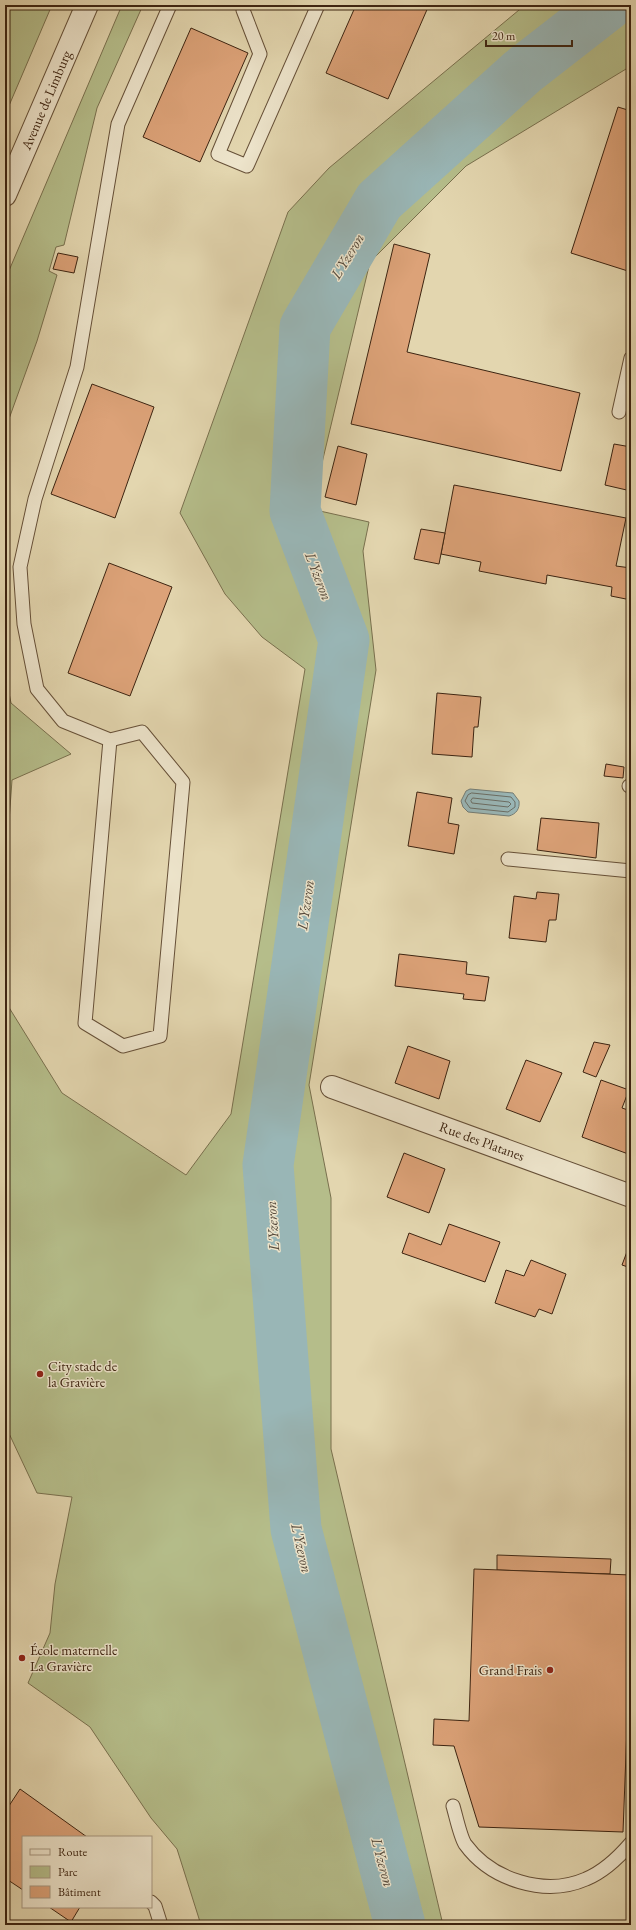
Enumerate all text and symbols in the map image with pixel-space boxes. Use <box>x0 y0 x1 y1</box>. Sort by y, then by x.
scale bar <box>486 22 572 48</box>
text: 20 m <box>492 28 516 44</box>
street label: Avenue de Limburg <box>17 47 75 153</box>
water label: L'Yzeron <box>325 230 368 283</box>
water label: L'Yzeron <box>301 548 337 603</box>
water label: L'Yzeron <box>292 879 318 932</box>
street label: Rue des Platanes <box>437 1117 528 1165</box>
water label: L'Yzeron <box>261 1200 283 1253</box>
place label: City stade de la Gravière <box>48 1357 118 1391</box>
marker: City stade de la Gravière <box>35 1369 45 1379</box>
water label: L'Yzeron <box>287 1520 317 1575</box>
place label: École maternelle La Gravière <box>30 1641 118 1675</box>
marker: École maternelle La Gravière <box>17 1653 27 1663</box>
place label: Grand Frais <box>479 1661 542 1679</box>
marker: Grand Frais <box>545 1665 555 1675</box>
water label: L'Yzeron <box>367 1834 399 1889</box>
legend <box>22 1836 152 1908</box>
text: Route <box>58 1844 88 1860</box>
text: Parc <box>58 1864 78 1880</box>
text: Bâtiment <box>58 1884 101 1900</box>

